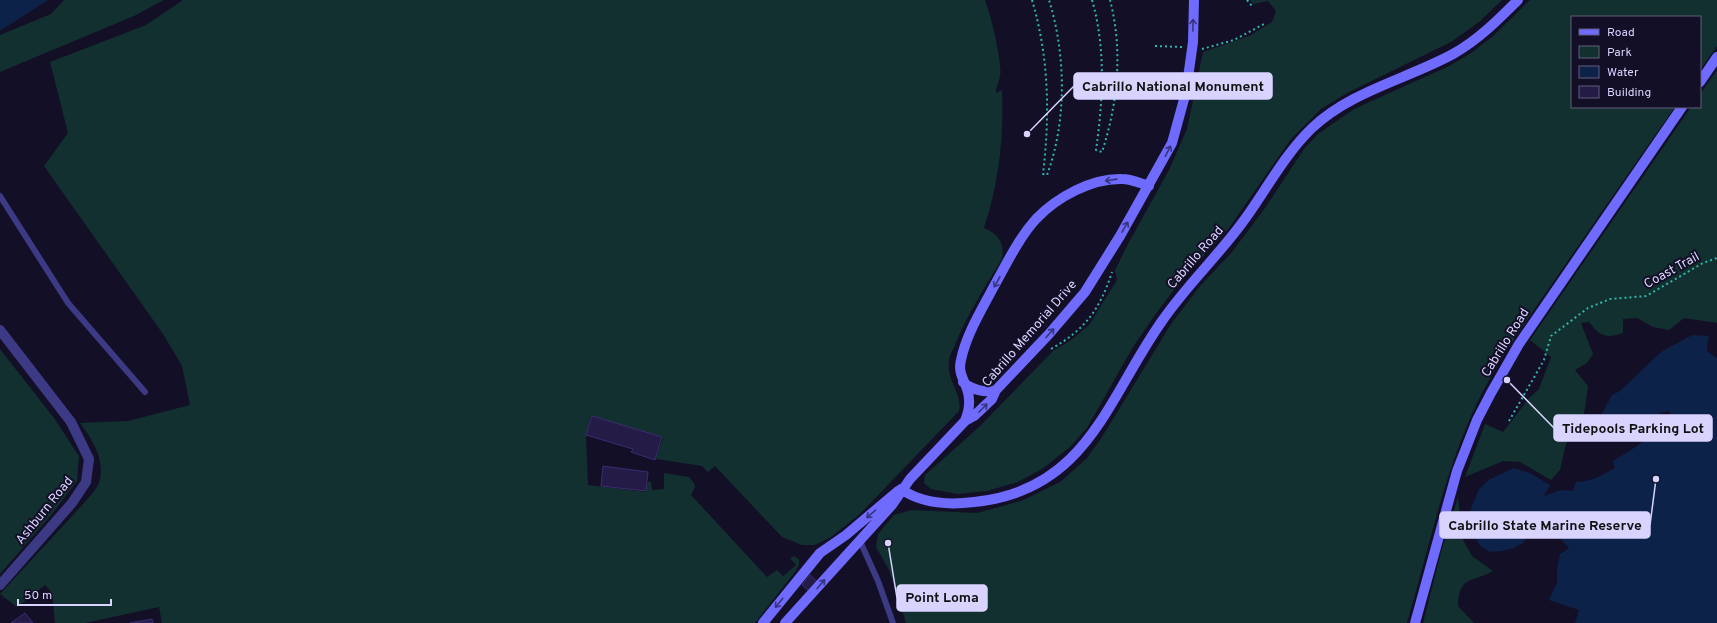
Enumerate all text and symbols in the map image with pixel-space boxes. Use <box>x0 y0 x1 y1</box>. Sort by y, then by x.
legend <box>1571 16 1701 108</box>
one-way arrow <box>1189 19 1197 32</box>
text: Road <box>1607 25 1635 41</box>
text: Park <box>1607 45 1632 61</box>
text: Water <box>1607 65 1639 81</box>
callout: Cabrillo National Monument <box>1074 73 1272 99</box>
text: Cabrillo National Monument <box>1082 79 1264 96</box>
text: Building <box>1607 85 1651 101</box>
one-way arrow <box>1164 146 1172 158</box>
one-way arrow <box>1105 176 1118 184</box>
one-way arrow <box>1122 221 1130 233</box>
street label: Cabrillo Road <box>1164 223 1228 293</box>
street label: Coast Trail <box>1641 249 1703 293</box>
one-way arrow <box>992 276 1000 288</box>
street label: Cabrillo Memorial Drive <box>979 277 1081 391</box>
street label: Cabrillo Road <box>1479 306 1533 380</box>
one-way arrow <box>1045 328 1055 338</box>
one-way arrow <box>978 403 988 413</box>
callout: Tidepools Parking Lot <box>1554 415 1712 441</box>
text: Tidepools Parking Lot <box>1562 421 1704 438</box>
street label: Ashburn Road <box>13 474 77 548</box>
one-way arrow <box>866 509 877 518</box>
callout: Cabrillo State Marine Reserve <box>1440 512 1650 538</box>
text: Cabrillo State Marine Reserve <box>1448 518 1642 535</box>
one-way arrow <box>817 579 826 590</box>
scale bar <box>18 581 111 607</box>
callout: Point Loma <box>897 585 987 611</box>
text: 50 m <box>24 588 52 604</box>
text: Point Loma <box>905 590 979 607</box>
one-way arrow <box>774 598 783 609</box>

